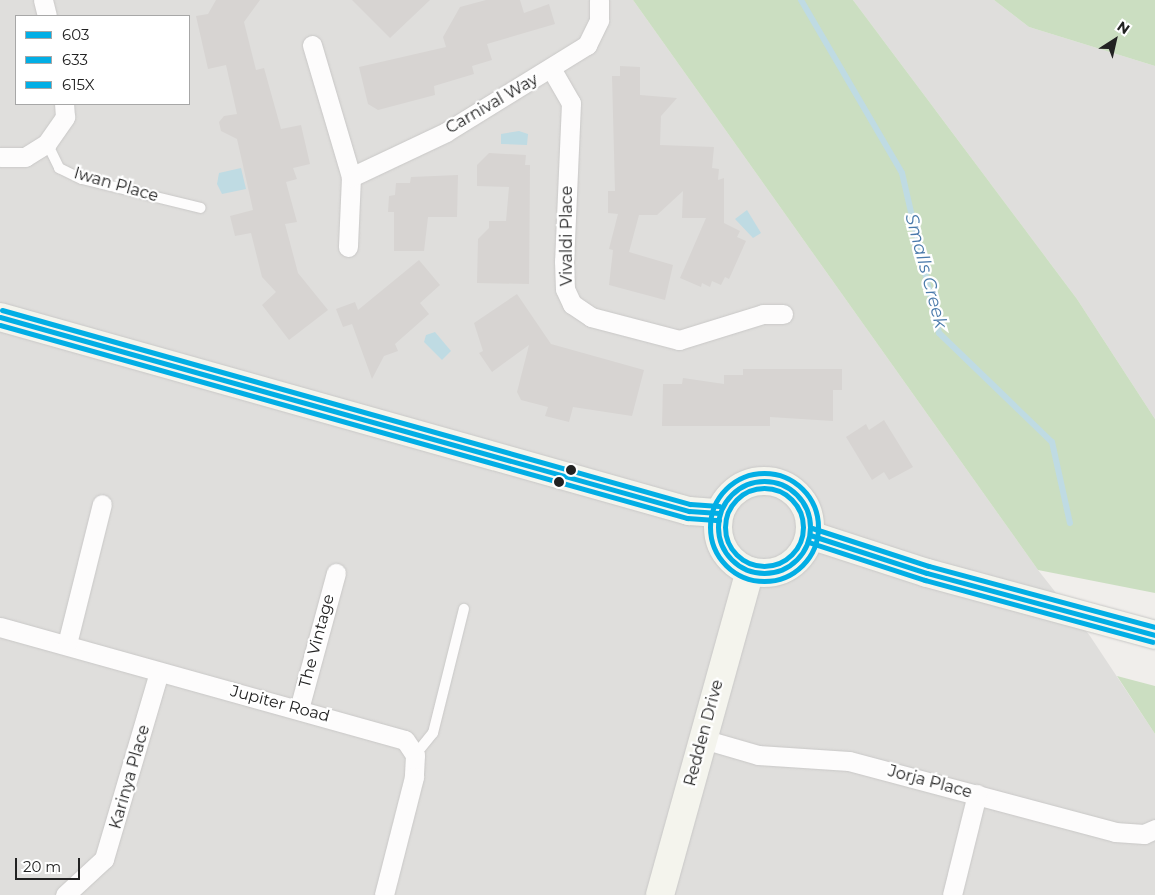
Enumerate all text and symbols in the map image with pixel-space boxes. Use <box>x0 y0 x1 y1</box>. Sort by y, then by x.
legend <box>15 15 190 105</box>
north arrow <box>1090 15 1140 65</box>
text: N <box>1114 17 1133 38</box>
text: 603 <box>62 25 89 44</box>
text: 633 <box>62 50 88 69</box>
street label: Carnival Way <box>443 70 541 138</box>
text: 615X <box>62 75 95 94</box>
street label: Iwan Place <box>72 164 160 206</box>
street label: Vivaldi Place <box>557 186 577 286</box>
water label: Smalls Creek <box>900 211 952 331</box>
unlabelled marker <box>566 465 576 475</box>
unlabelled marker <box>554 477 564 487</box>
street label: The Vintage <box>295 592 339 690</box>
street label: Redden Drive <box>681 678 727 788</box>
street label: Jupiter Road <box>228 682 332 726</box>
street label: Karinya Place <box>106 723 154 831</box>
street label: Jorja Place <box>886 762 974 802</box>
scale bar <box>18 848 82 880</box>
text: 20 m <box>23 857 61 876</box>

